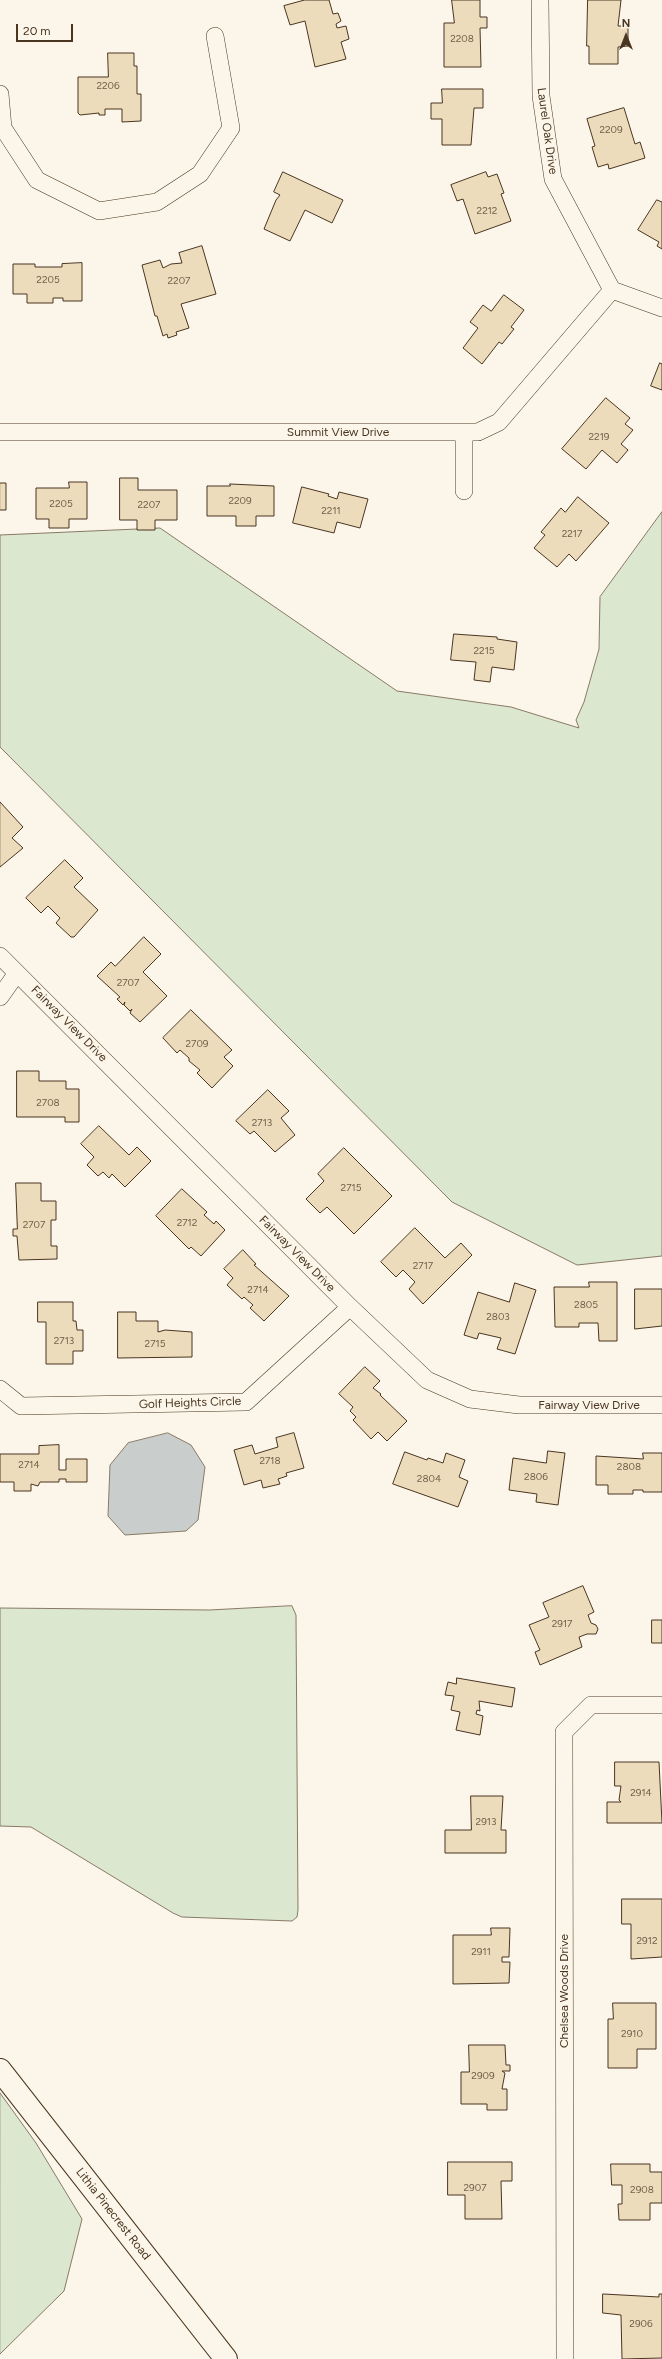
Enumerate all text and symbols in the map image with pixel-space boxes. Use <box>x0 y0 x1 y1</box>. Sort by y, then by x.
scale bar <box>18 16 75 42</box>
north arrow <box>606 16 646 56</box>
text: N <box>622 17 630 30</box>
text: 20 m <box>23 24 51 38</box>
house number: 2208 <box>450 33 474 45</box>
house number: 2206 <box>96 80 120 92</box>
street label: Laurel Oak Drive <box>534 87 560 175</box>
house number: 2209 <box>599 124 623 136</box>
house number: 2212 <box>477 205 497 217</box>
house number: 2205 <box>36 274 60 286</box>
house number: 2207 <box>168 275 190 287</box>
street label: Summit View Drive <box>287 425 389 439</box>
house number: 2219 <box>589 431 609 443</box>
house number: 2209 <box>228 495 252 507</box>
house number: 2205 <box>49 498 73 510</box>
house number: 2207 <box>138 499 160 511</box>
house number: 2211 <box>321 505 341 517</box>
house number: 2217 <box>562 528 582 540</box>
house number: 2215 <box>473 645 495 657</box>
house number: 2707 <box>117 977 139 989</box>
street label: Fairway View Drive <box>28 983 110 1065</box>
house number: 2709 <box>185 1038 209 1050</box>
house number: 2708 <box>36 1097 60 1109</box>
house number: 2713 <box>252 1117 272 1129</box>
house number: 2715 <box>341 1182 361 1194</box>
street label: Fairway View Drive <box>256 1213 338 1295</box>
house number: 2712 <box>177 1217 197 1229</box>
house number: 2707 <box>23 1219 45 1231</box>
house number: 2717 <box>413 1260 433 1272</box>
house number: 2714 <box>247 1284 269 1296</box>
house number: 2805 <box>574 1299 598 1311</box>
house number: 2803 <box>486 1311 510 1323</box>
house number: 2713 <box>54 1335 74 1347</box>
house number: 2715 <box>145 1338 165 1350</box>
street label: Golf Heights Circle <box>139 1394 241 1412</box>
street label: Fairway View Drive <box>538 1398 640 1412</box>
house number: 2718 <box>259 1455 281 1467</box>
house number: 2714 <box>18 1459 40 1471</box>
house number: 2808 <box>617 1461 641 1473</box>
house number: 2806 <box>524 1471 548 1483</box>
house number: 2804 <box>417 1473 441 1485</box>
house number: 2917 <box>552 1618 572 1630</box>
house number: 2914 <box>630 1787 652 1799</box>
house number: 2913 <box>476 1816 496 1828</box>
street label: Chelsea Woods Drive <box>557 1934 571 2048</box>
house number: 2912 <box>637 1935 657 1947</box>
house number: 2911 <box>471 1946 491 1958</box>
house number: 2910 <box>621 2028 643 2040</box>
house number: 2909 <box>471 2070 495 2082</box>
street label: Lithia Pinecrest Road <box>73 2165 153 2263</box>
house number: 2907 <box>463 2182 487 2194</box>
house number: 2908 <box>630 2184 654 2196</box>
house number: 2906 <box>629 2318 653 2330</box>

